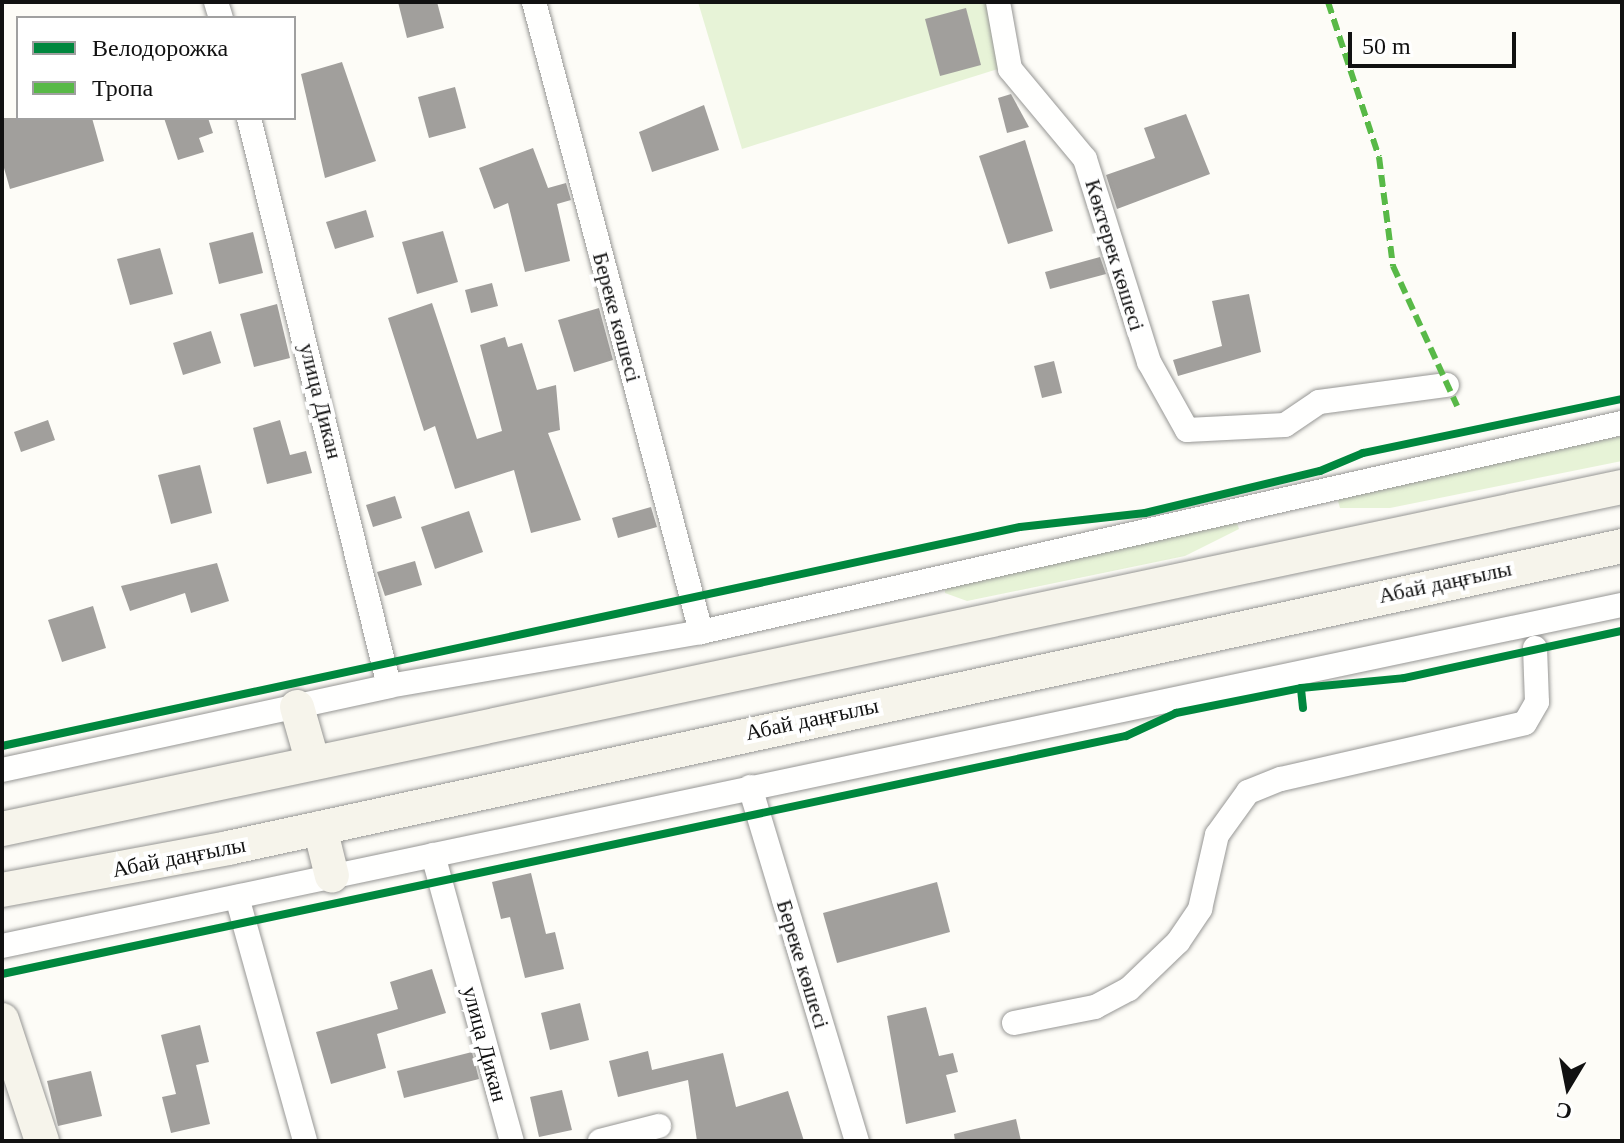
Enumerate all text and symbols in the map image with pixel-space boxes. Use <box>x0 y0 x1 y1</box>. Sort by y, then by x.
legend <box>16 16 296 120</box>
scale bar <box>1352 16 1520 66</box>
text: 50 m <box>1362 33 1411 59</box>
text: Велодорожка <box>92 35 228 61</box>
text: Тропа <box>92 75 153 101</box>
street label: Көктерек көшесі <box>1079 176 1151 334</box>
street label: Береке көшесі <box>587 249 647 385</box>
street label: улица Дикан <box>294 340 348 462</box>
street label: Абай даңғылы <box>1376 555 1514 609</box>
street label: Абай даңғылы <box>743 692 881 746</box>
street label: Абай даңғылы <box>110 831 248 883</box>
street label: Береке көшесі <box>771 896 835 1032</box>
street label: улица Дикан <box>457 983 513 1105</box>
north arrow <box>1528 1047 1608 1127</box>
text: С <box>1554 1097 1574 1125</box>

